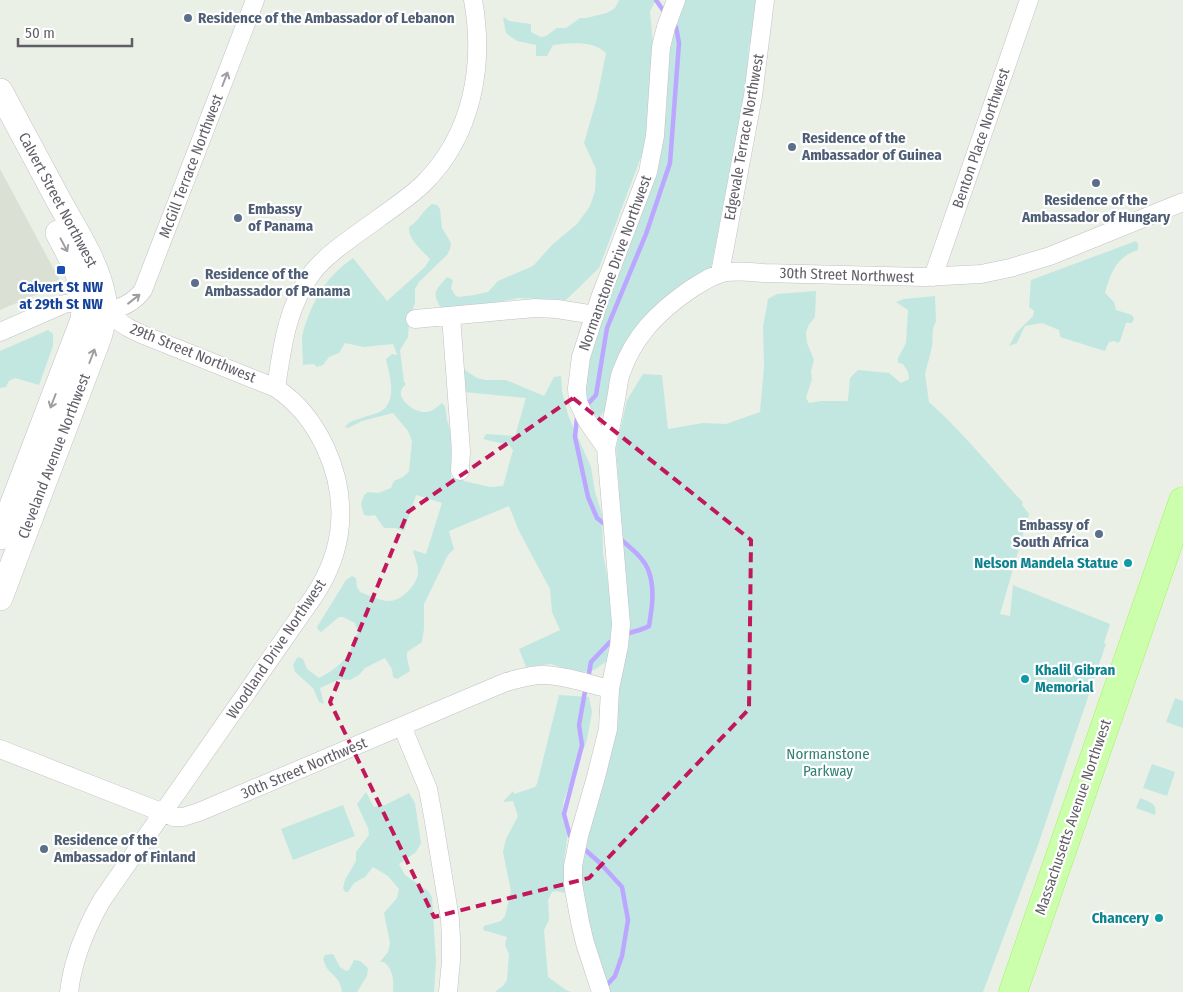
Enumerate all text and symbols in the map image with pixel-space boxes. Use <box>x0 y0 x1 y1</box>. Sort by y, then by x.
place label: Residence of the Ambassador of Lebanon <box>198 9 455 27</box>
marker: Residence of the Ambassador of Lebanon <box>182 12 194 24</box>
scale bar <box>18 15 131 47</box>
text: 50 m <box>25 24 55 42</box>
street label: Edgevale Terrace Northwest <box>720 52 768 222</box>
street label: Benton Place Northwest <box>949 65 1013 210</box>
one-way arrow <box>221 72 230 88</box>
street label: McGill Terrace Northwest <box>155 92 227 240</box>
street label: Calvert Street Northwest <box>15 129 101 271</box>
place label: Residence of the Ambassador of Guinea <box>801 129 942 164</box>
marker: Residence of the Ambassador of Guinea <box>786 141 798 153</box>
street label: Normanstone Drive Northwest <box>575 173 655 353</box>
marker: Residence of the Ambassador of Hungary <box>1090 177 1102 189</box>
place label: Residence of the Ambassador of Hungary <box>1021 191 1171 226</box>
place label: Embassy of Panama <box>248 200 314 235</box>
marker: Embassy of Panama <box>232 212 244 224</box>
one-way arrow <box>59 237 69 252</box>
marker: Calvert St NW at 29th St NW <box>55 264 67 276</box>
street label: 30th Street Northwest <box>779 264 915 286</box>
place label: Residence of the Ambassador of Panama <box>204 265 351 300</box>
marker: Residence of the Ambassador of Panama <box>189 277 201 289</box>
place label: Calvert St NW at 29th St NW <box>19 278 103 313</box>
one-way arrow <box>127 294 141 304</box>
street label: 29th Street Northwest <box>127 320 259 387</box>
one-way arrow <box>88 349 97 365</box>
street label: Cleveland Avenue Northwest <box>14 371 94 541</box>
one-way arrow <box>47 393 56 408</box>
place label: Embassy of South Africa <box>1013 516 1090 551</box>
marker: Embassy of South Africa <box>1093 528 1105 540</box>
place label: Nelson Mandela Statue <box>974 554 1118 572</box>
marker: Nelson Mandela Statue <box>1122 557 1134 569</box>
street label: Woodland Drive Northwest <box>223 576 329 722</box>
place label: Khalil Gibran Memorial <box>1035 661 1115 696</box>
marker: Khalil Gibran Memorial <box>1019 673 1031 685</box>
street label: Massachusetts Avenue Northwest <box>1031 717 1115 917</box>
street label: 30th Street Northwest <box>238 733 370 803</box>
park label: Normanstone Parkway <box>786 745 870 780</box>
place label: Residence of the Ambassador of Finland <box>53 831 196 866</box>
marker: Residence of the Ambassador of Finland <box>38 843 50 855</box>
place label: Chancery <box>1092 909 1150 927</box>
marker: Chancery <box>1153 912 1165 924</box>

